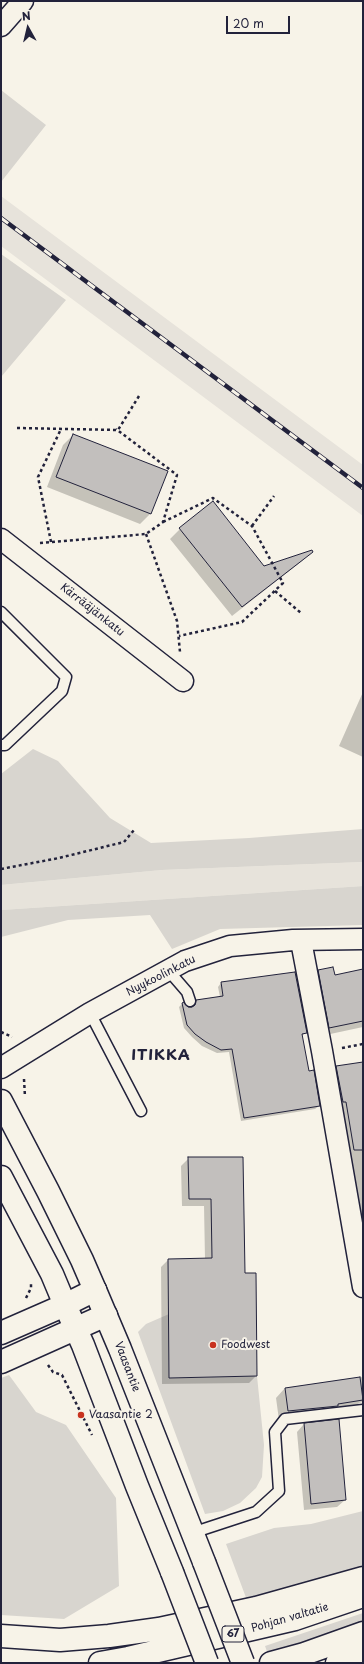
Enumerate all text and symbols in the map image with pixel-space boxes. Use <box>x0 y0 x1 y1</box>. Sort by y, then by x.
text: N <box>21 7 32 25</box>
north arrow <box>8 8 48 48</box>
scale bar <box>228 8 292 34</box>
text: 20 m <box>233 14 264 32</box>
street label: Kärrääjänkatu <box>57 581 127 639</box>
street label: Nyykoolinkatu <box>124 953 198 999</box>
district label: ITIKKA <box>131 1047 191 1065</box>
place label: Foodwest <box>221 1338 270 1352</box>
street label: Vaasantie <box>111 1340 143 1394</box>
marker: Foodwest <box>208 1340 218 1350</box>
place label: Vaasantie 2 <box>89 1408 153 1422</box>
marker: Vaasantie 2 <box>76 1410 86 1420</box>
street label: Pohjan valtatie <box>250 1601 330 1635</box>
road number: 67 <box>222 1626 244 1642</box>

